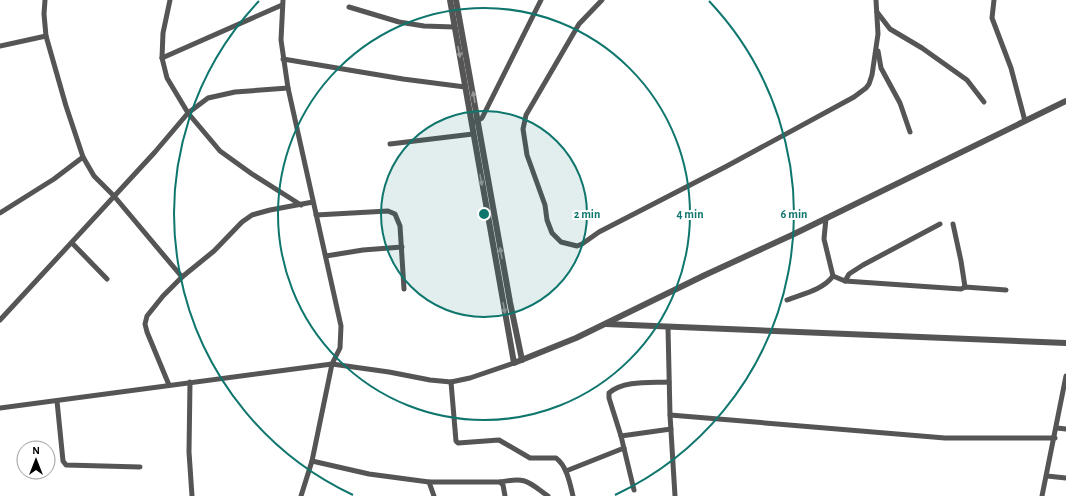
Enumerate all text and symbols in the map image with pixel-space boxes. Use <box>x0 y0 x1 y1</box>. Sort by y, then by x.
one-way arrow <box>456 46 462 58</box>
one-way arrow <box>471 91 477 103</box>
one-way arrow <box>479 174 485 186</box>
centre of rings <box>477 207 491 221</box>
text: 2 min <box>574 208 600 220</box>
text: 4 min <box>676 208 704 220</box>
text: 6 min <box>781 208 807 220</box>
one-way arrow <box>498 247 504 259</box>
one-way arrow <box>501 302 507 314</box>
north arrow <box>16 440 56 480</box>
text: N <box>32 445 40 456</box>

